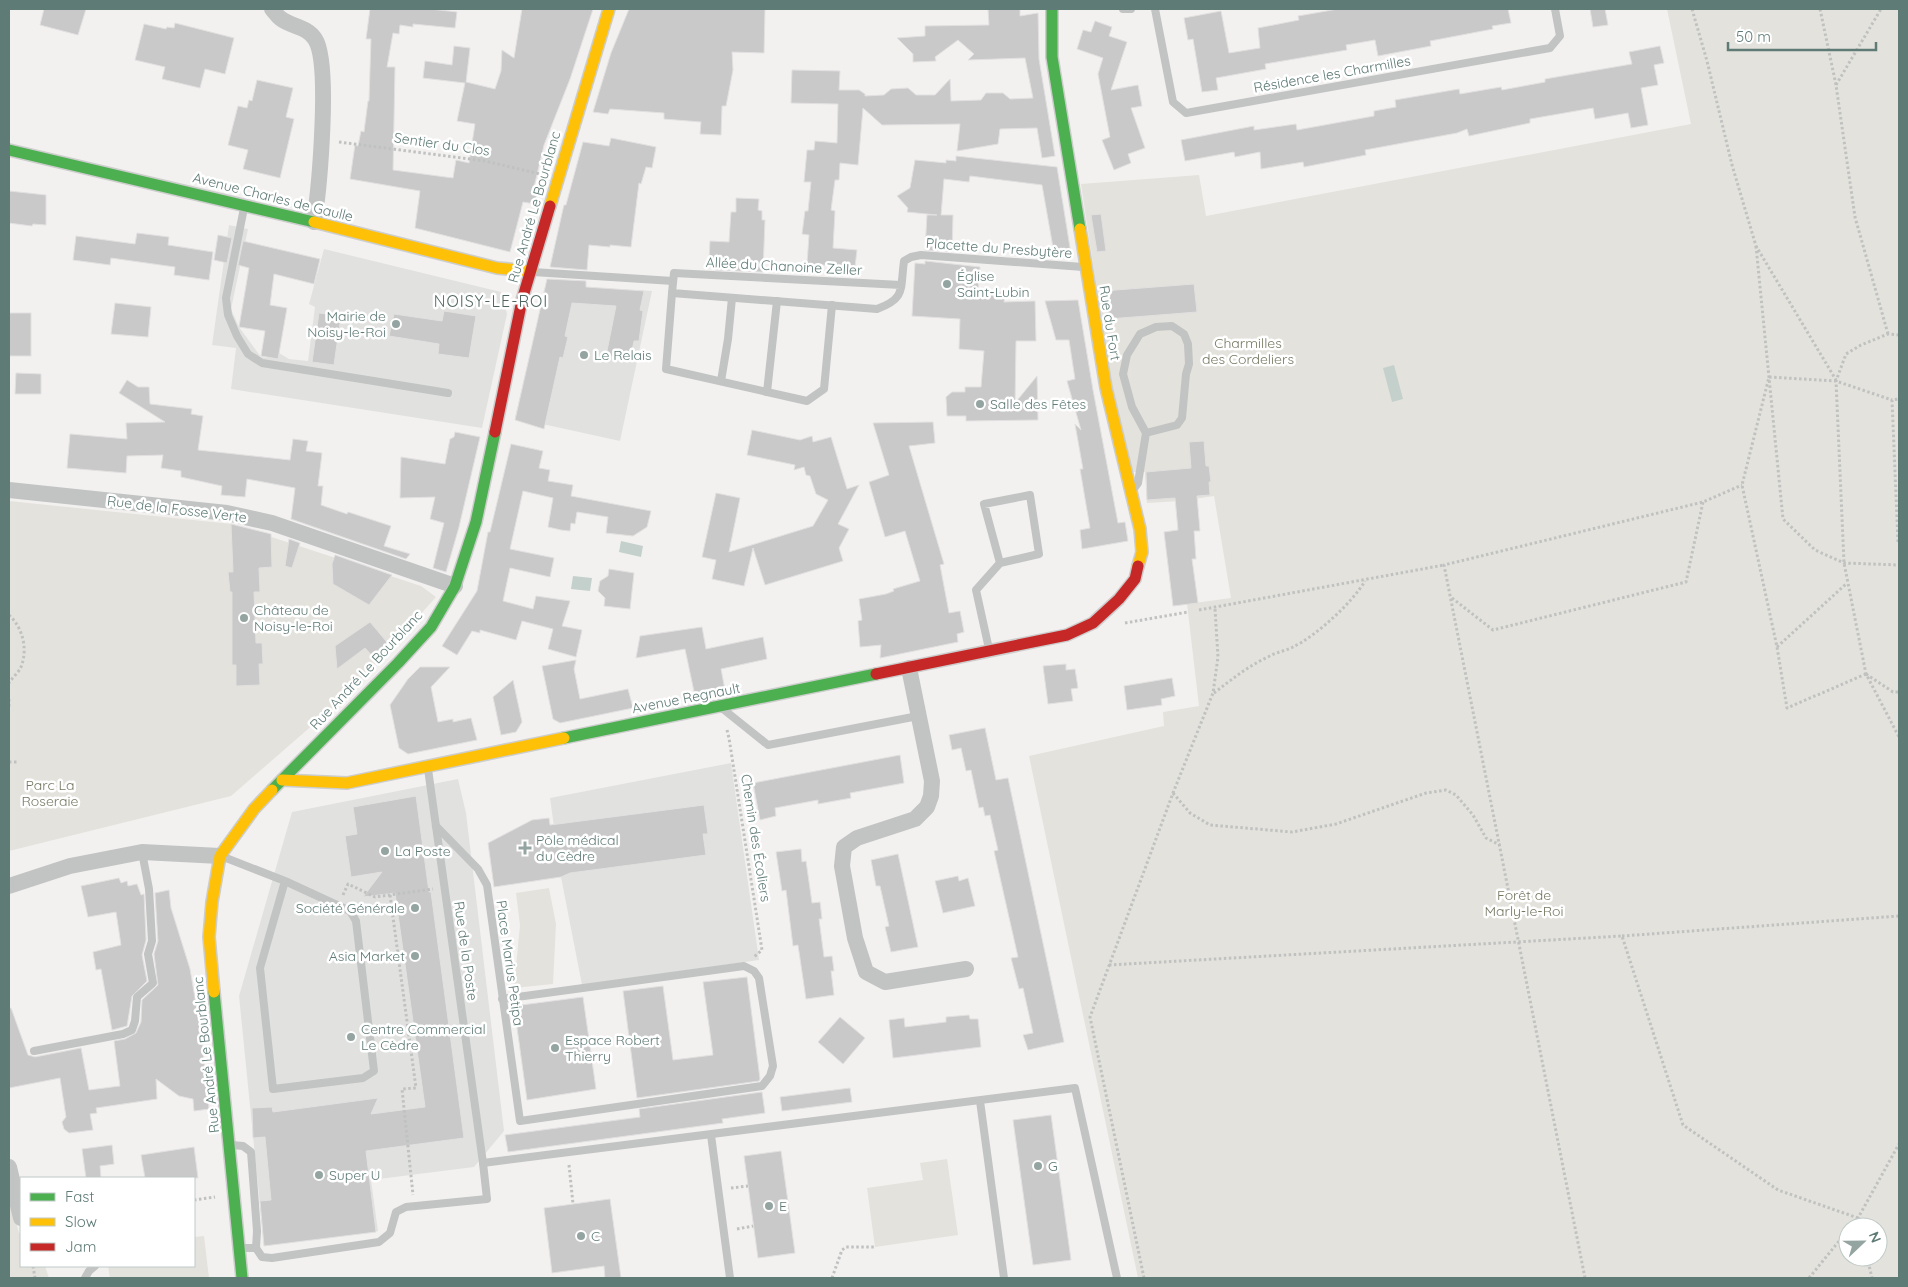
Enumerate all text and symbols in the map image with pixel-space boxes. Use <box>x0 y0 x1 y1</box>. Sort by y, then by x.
scale bar <box>1728 20 1876 52</box>
text: 50 m <box>1736 27 1771 46</box>
street label: Résidence les Charmilles <box>1252 51 1412 97</box>
street label: Sentier du Clos <box>393 128 491 160</box>
street label: Rue André Le Bourblanc <box>504 129 564 285</box>
street label: Avenue Charles de Gaulle <box>191 168 355 226</box>
street label: Placette du Presbytère <box>925 234 1073 262</box>
street label: Allée du Chanoine Zeller <box>705 253 863 279</box>
place label: Église Saint-Lubin <box>957 267 1030 301</box>
marker: Église Saint-Lubin <box>941 278 953 290</box>
street label: Rue du Fort <box>1095 284 1125 362</box>
district label: NOISY-LE-ROI <box>434 291 548 311</box>
place label: Mairie de Noisy-le-Roi <box>307 307 386 341</box>
marker: Mairie de Noisy-le-Roi <box>390 318 402 330</box>
park label: Charmilles des Cordeliers <box>1202 334 1294 368</box>
place label: Le Relais <box>594 346 652 364</box>
marker: Le Relais <box>578 349 590 361</box>
place label: Salle des Fêtes <box>990 395 1086 413</box>
marker: Salle des Fêtes <box>974 398 986 410</box>
street label: Rue de la Fosse Verte <box>106 492 248 527</box>
place label: Château de Noisy-le-Roi <box>254 601 333 635</box>
street label: Rue André Le Bourblanc <box>306 606 426 734</box>
marker: Château de Noisy-le-Roi <box>238 612 250 624</box>
street label: Avenue Regnault <box>630 679 742 717</box>
street label: Chemin des Écoliers <box>737 773 775 903</box>
park label: Parc La Roseraie <box>22 776 79 810</box>
place label: Pôle médical du Cèdre <box>536 831 619 865</box>
marker: Pôle médical du Cèdre <box>518 841 532 855</box>
place label: La Poste <box>395 842 451 860</box>
marker: La Poste <box>379 845 391 857</box>
park label: Forêt de Marly-le-Roi <box>1484 886 1564 920</box>
place label: Société Générale <box>296 899 405 917</box>
street label: Place Marius Petipa <box>492 899 528 1027</box>
street label: Rue de la Poste <box>450 900 482 1002</box>
marker: Société Générale <box>409 902 421 914</box>
place label: Asia Market <box>329 947 405 965</box>
marker: Asia Market <box>409 950 421 962</box>
street label: Rue André Le Bourblanc <box>189 976 223 1134</box>
place label: Centre Commercial Le Cèdre <box>361 1020 486 1054</box>
marker: Centre Commercial Le Cèdre <box>345 1031 357 1043</box>
place label: Espace Robert Thierry <box>565 1031 660 1065</box>
marker: Espace Robert Thierry <box>549 1042 561 1054</box>
place label: G <box>1048 1157 1058 1175</box>
marker: G <box>1032 1160 1044 1172</box>
place label: Super U <box>329 1166 380 1184</box>
marker: Super U <box>313 1169 325 1181</box>
legend <box>20 1177 195 1267</box>
text: Fast <box>65 1187 94 1206</box>
place label: E <box>779 1197 787 1215</box>
marker: E <box>763 1200 775 1212</box>
text: Slow <box>65 1212 97 1231</box>
north arrow <box>1838 1217 1888 1267</box>
place label: C <box>591 1227 600 1245</box>
text: N <box>1865 1229 1885 1245</box>
marker: C <box>575 1230 587 1242</box>
text: Jam <box>65 1237 96 1256</box>

